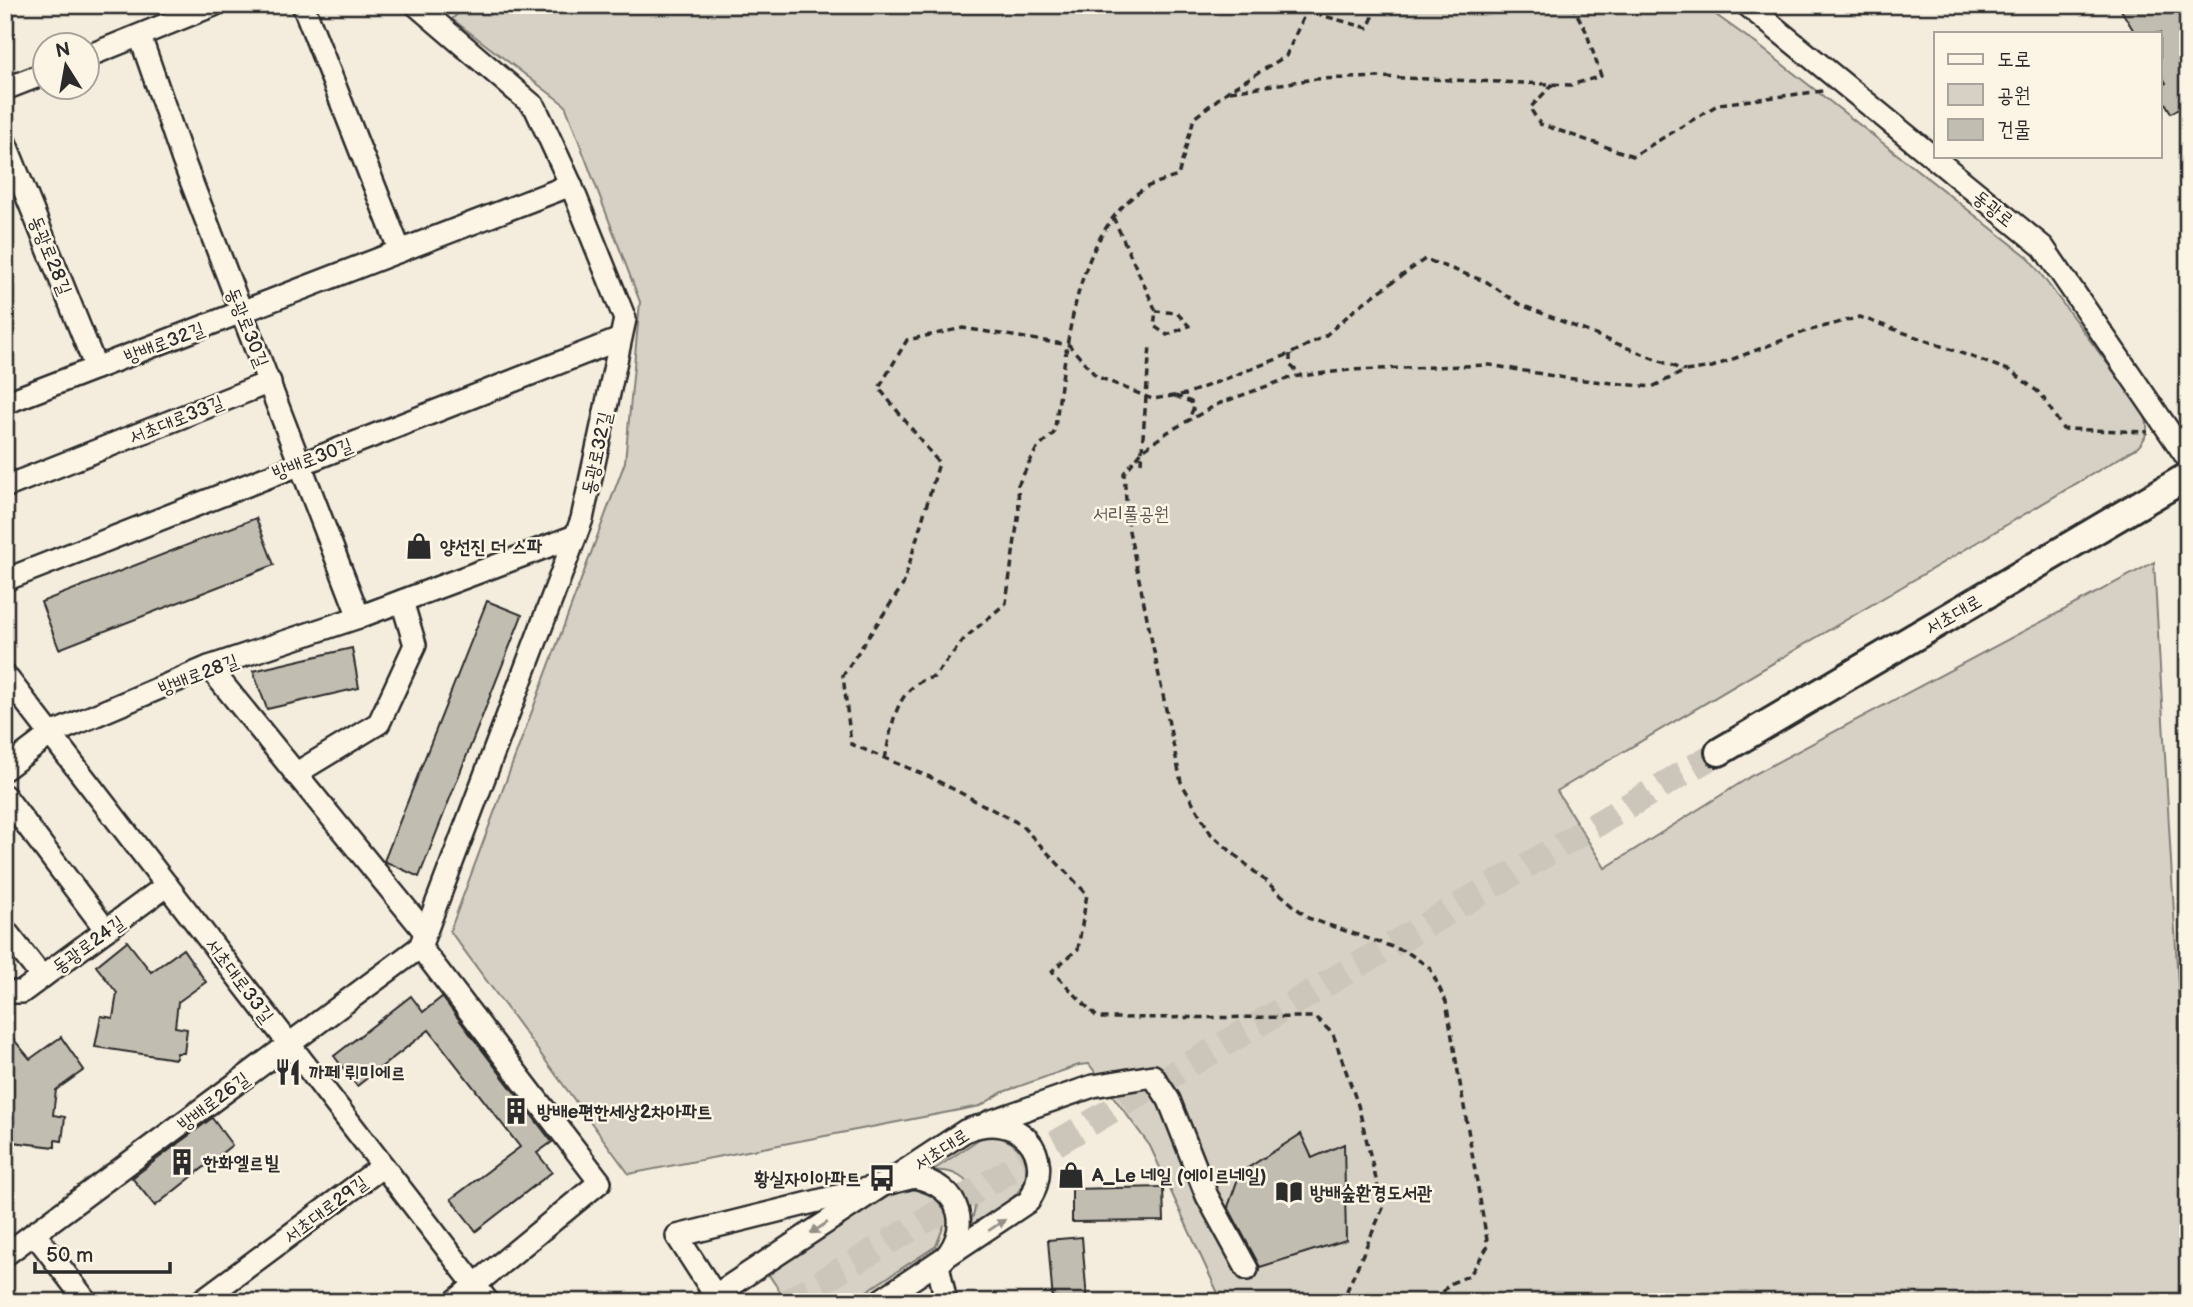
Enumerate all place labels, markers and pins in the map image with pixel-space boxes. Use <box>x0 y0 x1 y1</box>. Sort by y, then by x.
shop icon: 양선진 더 스파 <box>404 531 434 561</box>
place label: 양선진 더 스파 <box>440 536 543 559</box>
restaurant icon: 까페 뤼미에르 <box>273 1057 303 1087</box>
place label: 까페 뤼미에르 <box>309 1062 406 1085</box>
building icon: 방배e편한세상2차아파트 <box>501 1096 531 1126</box>
place label: 방배e편한세상2차아파트 <box>537 1101 712 1124</box>
building icon: 한화엘르빌 <box>167 1147 197 1177</box>
place label: 한화엘르빌 <box>202 1152 280 1175</box>
shop icon: A_Le 네일 (에이르네일) <box>1056 1160 1086 1190</box>
bus stop icon: 황실자이아파트 <box>867 1163 897 1193</box>
place label: A_Le 네일 (에이르네일) <box>1091 1165 1267 1188</box>
place label: 황실자이아파트 <box>754 1168 861 1191</box>
library icon: 방배숲환경도서관 <box>1274 1177 1304 1207</box>
place label: 방배숲환경도서관 <box>1310 1182 1433 1205</box>

